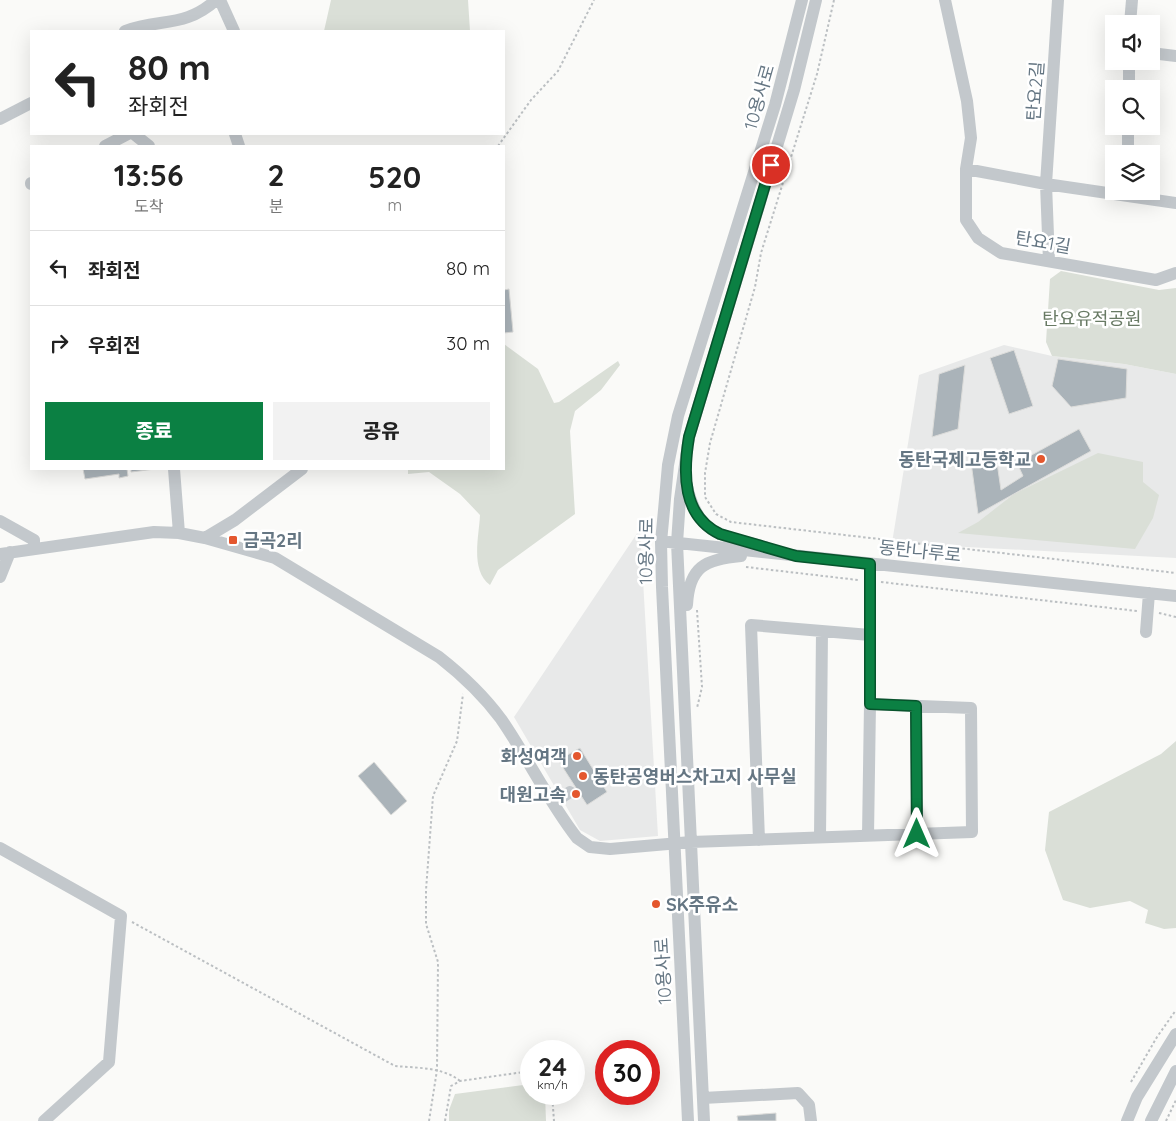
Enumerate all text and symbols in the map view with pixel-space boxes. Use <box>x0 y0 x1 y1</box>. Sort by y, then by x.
map controls <box>1105 15 1160 200</box>
button: sound <box>1105 15 1160 70</box>
text: 80 m <box>128 45 211 89</box>
icon: left <box>45 50 110 115</box>
street label: 탄요2길 <box>1021 60 1049 122</box>
street label: 10용사로 <box>739 62 779 132</box>
button: search <box>1105 80 1160 135</box>
text: 좌회전 <box>128 92 189 120</box>
pin <box>750 144 792 186</box>
button: layers <box>1105 145 1160 200</box>
icon: arrive <box>757 151 785 179</box>
text: 13:56 <box>114 156 184 194</box>
text: 2 <box>267 156 285 194</box>
text: 520 <box>368 158 421 196</box>
text: m <box>387 195 402 215</box>
text: 도착 <box>134 196 163 216</box>
text: 분 <box>269 196 283 216</box>
street label: 탄요1길 <box>1013 226 1073 258</box>
icon: left <box>45 254 73 282</box>
text: 80 m <box>446 256 490 280</box>
text: 좌회전 <box>88 258 140 282</box>
park label: 탄요유적공원 <box>1042 307 1142 330</box>
icon: right <box>45 329 73 357</box>
text: 30 m <box>446 331 490 355</box>
text: 우회전 <box>88 333 140 357</box>
button: 종료 <box>45 402 263 460</box>
button: 공유 <box>273 402 490 460</box>
place label: 동탄국제고등학교 <box>899 448 1031 471</box>
marker: 동탄국제고등학교 <box>1035 453 1047 465</box>
street label: 10용사로 <box>634 517 658 585</box>
place label: 금곡2리 <box>243 529 303 552</box>
marker: 금곡2리 <box>227 534 239 546</box>
street label: 동탄나루로 <box>878 535 962 567</box>
place label: 화성여객 <box>501 745 567 768</box>
marker: 화성여객 <box>571 750 583 762</box>
place label: 동탄공영버스차고지 사무실 <box>593 765 797 788</box>
marker: 동탄공영버스차고지 사무실 <box>577 770 589 782</box>
place label: 대원고속 <box>500 783 566 806</box>
marker: 대원고속 <box>570 788 582 800</box>
position arrow <box>890 807 942 859</box>
place label: SK주유소 <box>666 893 738 916</box>
marker: SK주유소 <box>650 898 662 910</box>
street label: 10용사로 <box>650 937 676 1005</box>
speed limit sign: 30 <box>595 1040 660 1105</box>
text: 24 <box>538 1051 567 1082</box>
text: km/h <box>537 1077 568 1092</box>

